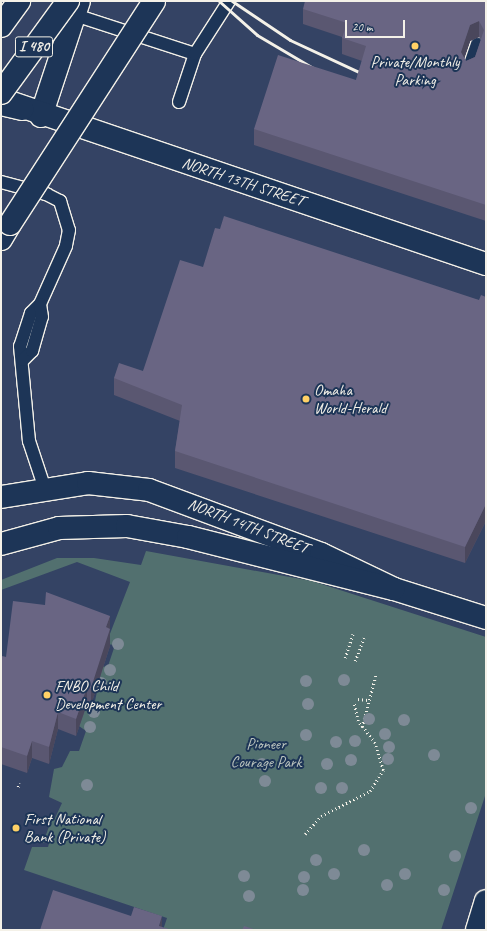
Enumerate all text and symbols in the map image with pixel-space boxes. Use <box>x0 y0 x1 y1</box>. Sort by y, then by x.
scale bar <box>347 12 407 38</box>
text: 20 m <box>352 19 372 35</box>
road number: I 480 <box>14 34 54 60</box>
marker: Private/Monthly Parking <box>410 41 420 51</box>
place label: Private/Monthly Parking <box>371 52 459 90</box>
street label: NORTH 13TH STREET <box>179 153 307 211</box>
place label: Omaha World-Herald <box>314 380 387 418</box>
marker: Omaha World-Herald <box>301 394 311 404</box>
street label: NORTH 14TH STREET <box>185 494 311 558</box>
place label: FNBO Child Development Center <box>55 676 161 714</box>
marker: FNBO Child Development Center <box>42 690 52 700</box>
park label: Pioneer Courage Park <box>230 734 302 772</box>
place label: First National Bank (Private) <box>24 809 105 847</box>
marker: First National Bank (Private) <box>11 823 21 833</box>

